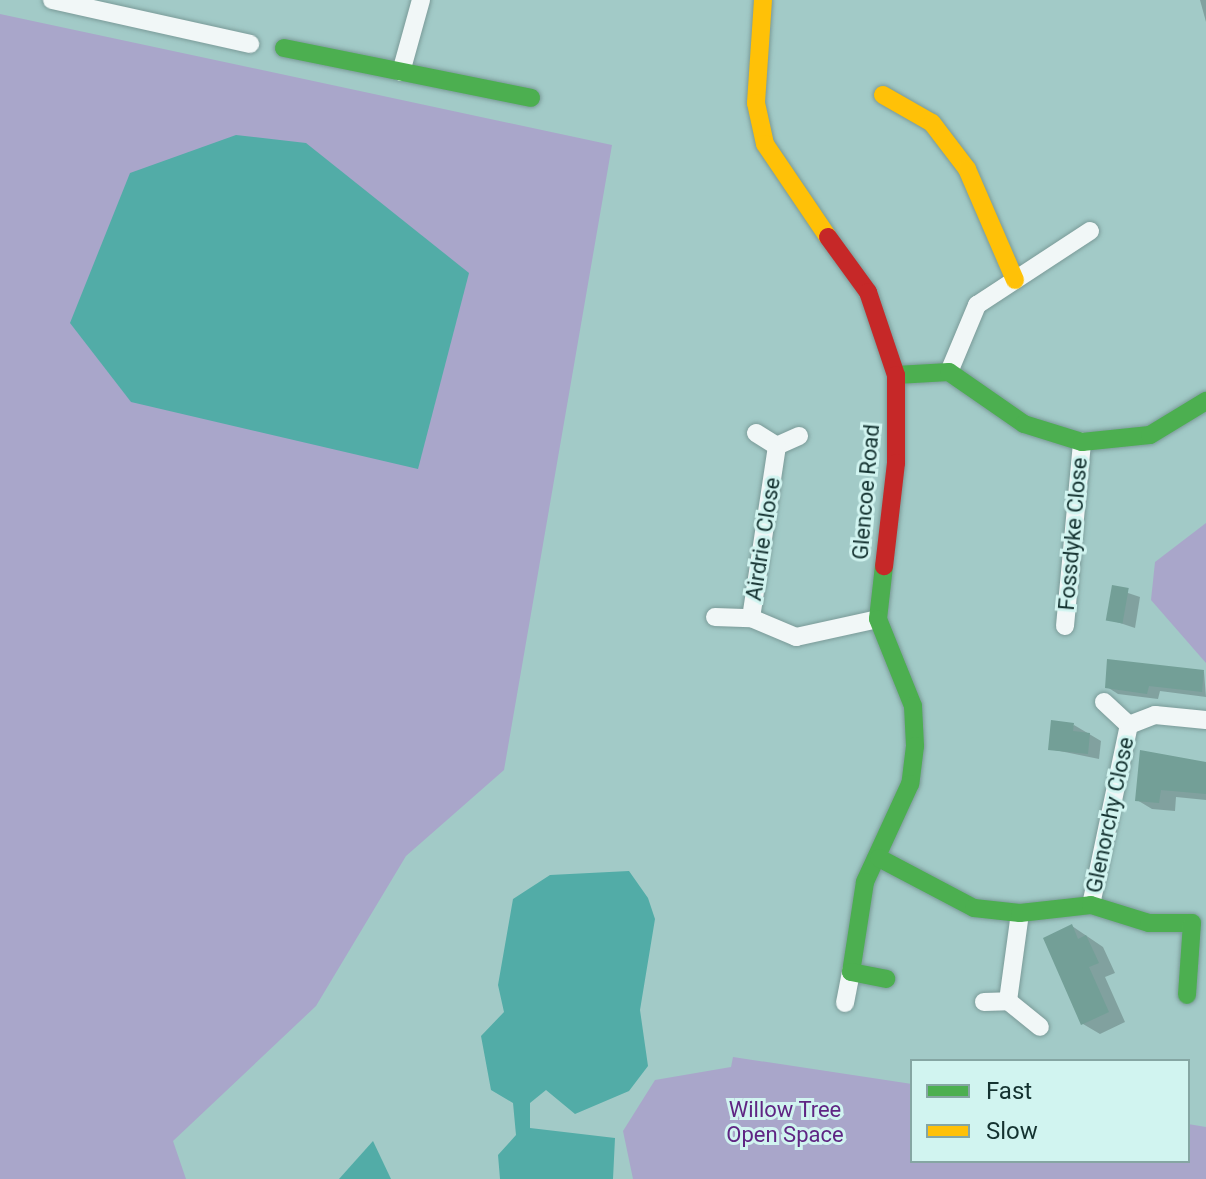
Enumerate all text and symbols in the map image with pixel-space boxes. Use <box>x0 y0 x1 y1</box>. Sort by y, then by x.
street label: Glencoe Road <box>847 423 885 561</box>
street label: Fossdyke Close <box>1053 456 1093 612</box>
street label: Airdrie Close <box>740 475 786 603</box>
street label: Glenorchy Close <box>1081 735 1139 895</box>
legend <box>910 1059 1190 1163</box>
text: Fast <box>986 1077 1032 1105</box>
park label: Willow Tree Open Space <box>726 1096 844 1148</box>
text: Slow <box>986 1117 1038 1145</box>

